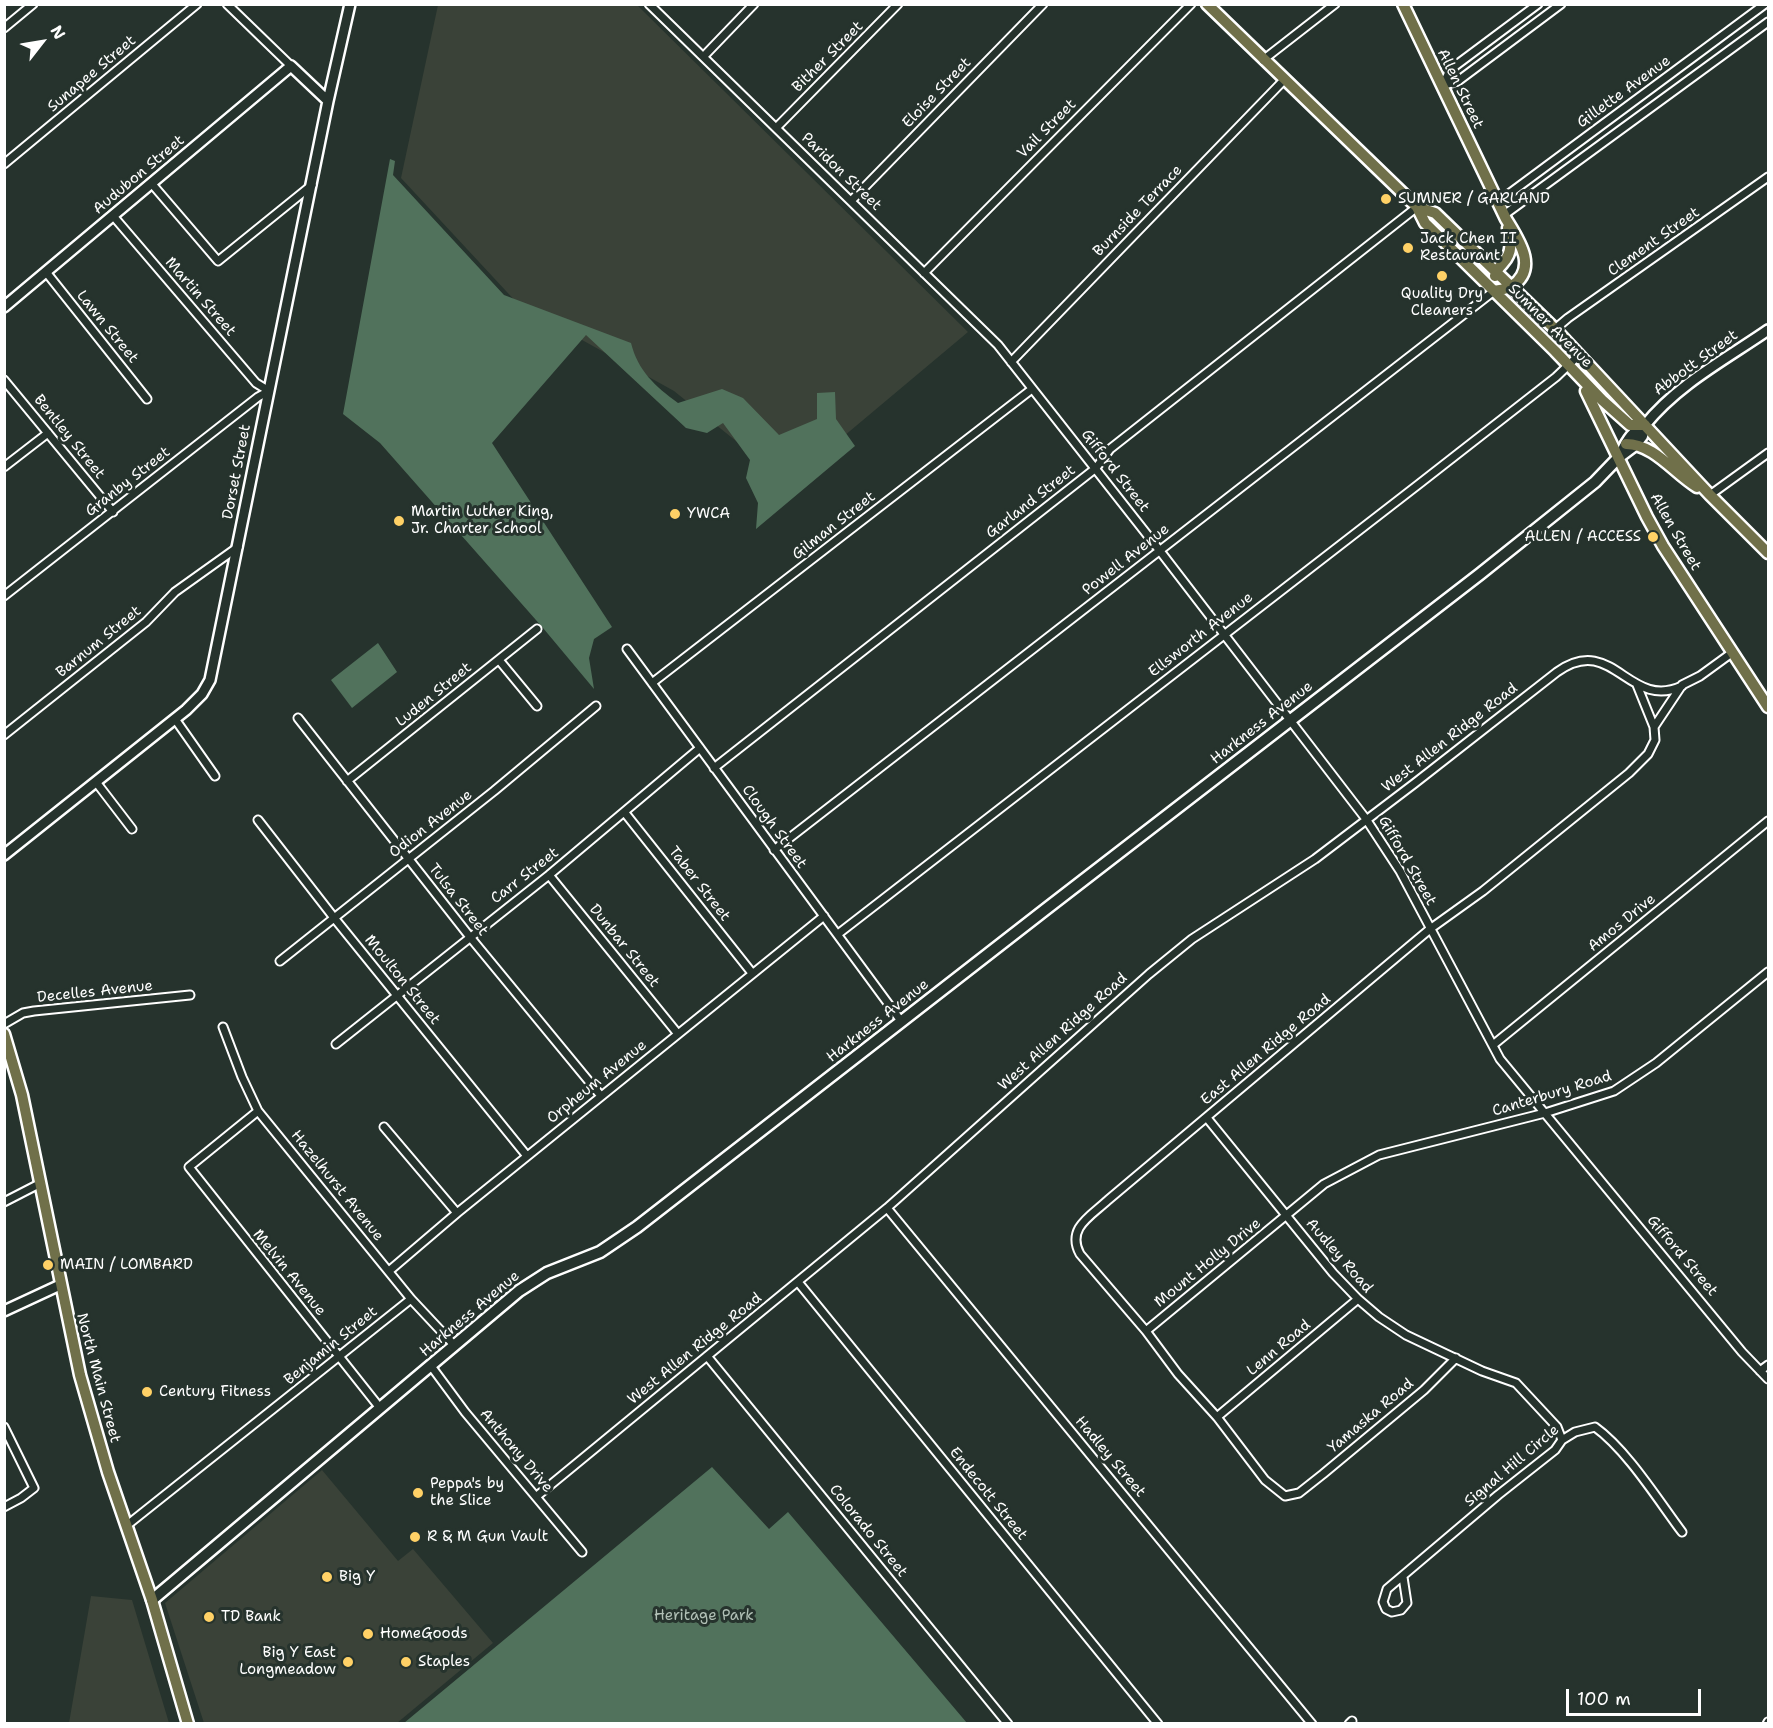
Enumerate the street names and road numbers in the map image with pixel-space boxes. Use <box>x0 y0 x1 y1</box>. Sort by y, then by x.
street label: Bither Street <box>789 18 867 96</box>
street label: Sunapee Street <box>44 32 140 116</box>
street label: Allen Street <box>1433 46 1487 132</box>
street label: Gillette Avenue <box>1574 52 1674 132</box>
street label: Eloise Street <box>899 54 975 132</box>
street label: Vail Street <box>1014 96 1080 162</box>
street label: Paridon Street <box>797 129 885 215</box>
street label: Audubon Street <box>90 132 188 218</box>
street label: Burnside Terrace <box>1090 161 1186 261</box>
street label: Clement Street <box>1605 204 1703 280</box>
street label: Martin Street <box>161 254 239 340</box>
street label: Sumner Avenue <box>1504 280 1596 372</box>
street label: Lawn Street <box>72 287 142 367</box>
street label: Abbott Street <box>1650 326 1742 400</box>
street label: Bentley Street <box>30 391 108 483</box>
street label: Dorset Street <box>219 423 255 521</box>
street label: Gifford Street <box>1077 426 1153 516</box>
street label: Granby Street <box>82 443 174 521</box>
street label: Garland Street <box>983 461 1079 543</box>
street label: Gilman Street <box>789 488 879 564</box>
street label: Allen Street <box>1646 490 1704 574</box>
street label: Powell Avenue <box>1079 520 1173 600</box>
street label: Ellsworth Avenue <box>1145 589 1257 681</box>
street label: Barnum Street <box>53 602 145 682</box>
street label: Luden Street <box>392 659 476 731</box>
street label: Harkness Avenue <box>1207 678 1317 768</box>
street label: West Allen Ridge Road <box>1379 679 1521 797</box>
street label: Clough Street <box>738 782 810 872</box>
street label: Odion Avenue <box>386 786 476 862</box>
street label: Gifford Street <box>1374 813 1440 909</box>
street label: Taber Street <box>664 843 734 925</box>
street label: Carr Street <box>488 844 562 908</box>
street label: Tulsa Street <box>424 860 492 940</box>
street label: Amos Drive <box>1585 890 1659 956</box>
street label: Dunbar Street <box>585 901 663 991</box>
street label: Moulton Street <box>360 932 444 1028</box>
street label: West Allen Ridge Road <box>995 969 1131 1095</box>
street label: Harkness Avenue <box>823 976 933 1066</box>
street label: Decelles Avenue <box>36 977 154 1007</box>
street label: East Allen Ridge Road <box>1198 991 1334 1109</box>
street label: Orpheum Avenue <box>544 1036 650 1128</box>
street label: Canterbury Road <box>1490 1067 1614 1121</box>
street label: Hazelhurst Avenue <box>287 1127 387 1245</box>
street label: Gifford Street <box>1643 1212 1721 1300</box>
street label: Mount Holly Drive <box>1151 1215 1265 1311</box>
street label: Audley Road <box>1302 1215 1376 1297</box>
street label: Melvin Avenue <box>249 1226 329 1320</box>
street label: Harkness Avenue <box>416 1267 524 1361</box>
street label: West Allen Ridge Road <box>624 1289 766 1409</box>
street label: Benjamin Street <box>281 1303 381 1389</box>
street label: North Main Street <box>72 1311 124 1445</box>
street label: Lenn Road <box>1244 1316 1314 1380</box>
street label: Yamaska Road <box>1324 1375 1418 1457</box>
street label: Anthony Drive <box>476 1405 556 1497</box>
street label: Hadley Street <box>1071 1413 1149 1501</box>
street label: Signal Hill Circle <box>1461 1421 1563 1511</box>
street label: Endecott Street <box>945 1444 1031 1544</box>
street label: Colorado Street <box>825 1481 911 1581</box>

